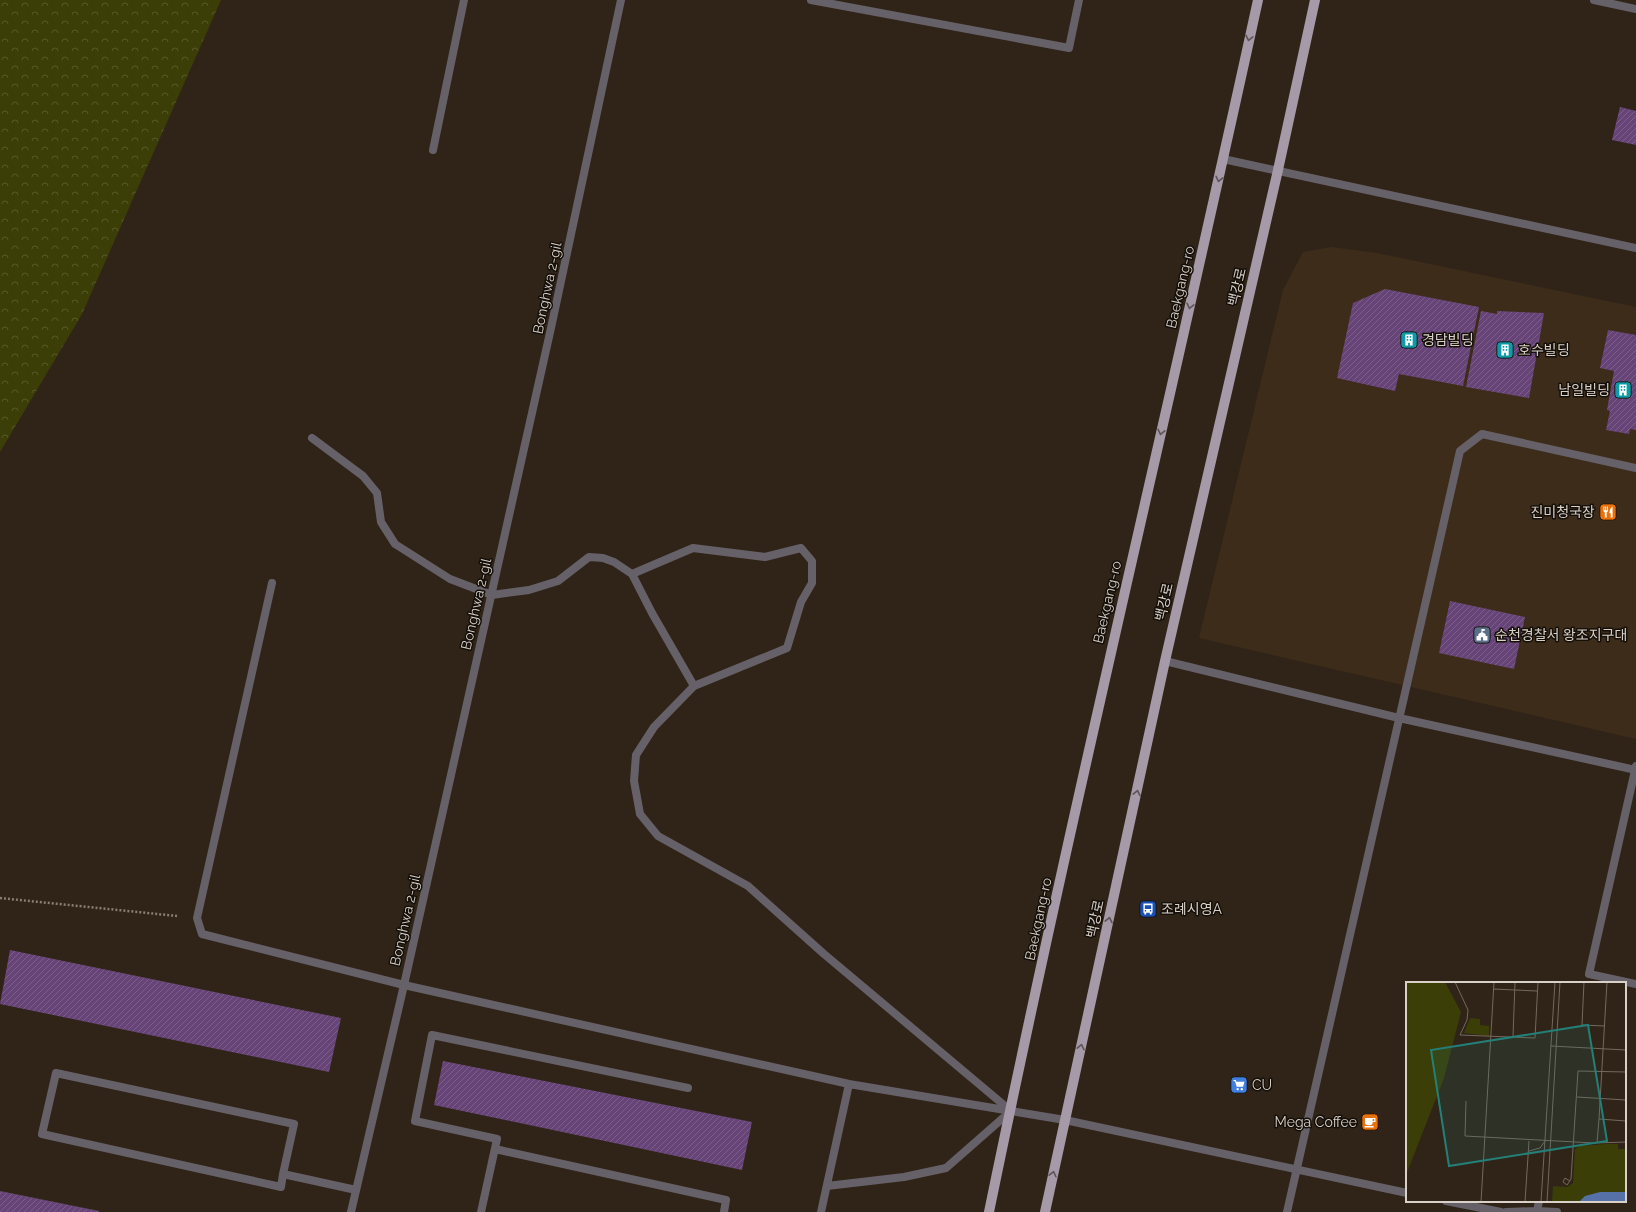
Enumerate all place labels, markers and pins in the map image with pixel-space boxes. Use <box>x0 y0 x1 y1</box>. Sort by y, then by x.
building icon: 경담빌딩 <box>1399 330 1419 350</box>
place label: 경담빌딩 <box>1422 332 1474 348</box>
building icon: 호수빌딩 <box>1495 340 1515 360</box>
place label: 호수빌딩 <box>1518 342 1570 358</box>
building icon: 남일빌딩 <box>1613 380 1633 400</box>
place label: 남일빌딩 <box>1558 382 1610 398</box>
restaurant icon: 진미청국장 <box>1598 502 1618 522</box>
place label: 진미청국장 <box>1531 504 1595 520</box>
public building icon: 순천경찰서 왕조지구대 <box>1472 625 1492 645</box>
place label: 순천경찰서 왕조지구대 <box>1495 627 1627 643</box>
bus stop icon: 조례시영A <box>1138 899 1158 919</box>
place label: 조례시영A <box>1161 901 1223 917</box>
supermarket icon: CU <box>1229 1075 1249 1095</box>
place label: CU <box>1252 1077 1272 1093</box>
cafe icon: Mega Coffee <box>1360 1112 1380 1132</box>
place label: Mega Coffee <box>1275 1114 1357 1130</box>

